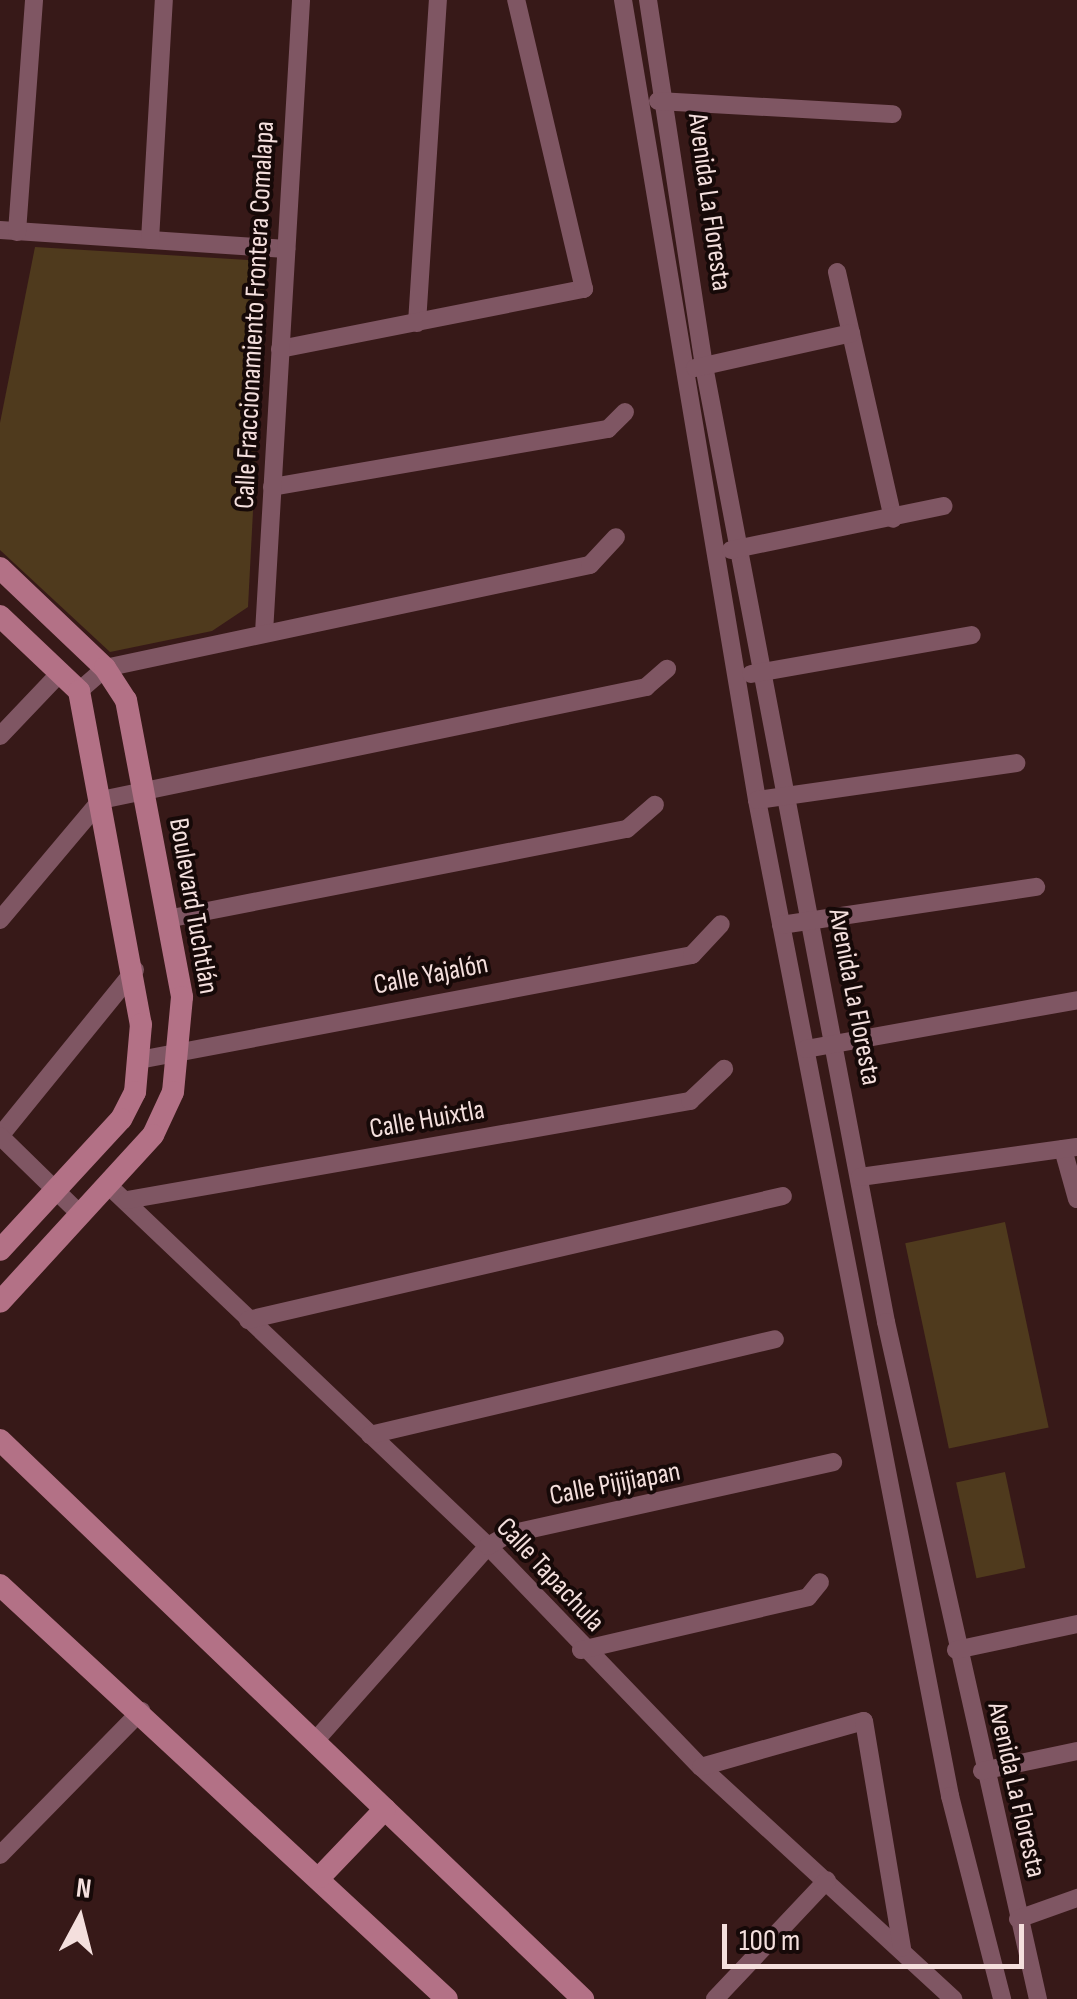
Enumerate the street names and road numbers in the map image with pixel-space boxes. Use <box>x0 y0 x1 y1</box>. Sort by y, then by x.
street label: Avenida La Floresta <box>680 111 738 293</box>
street label: Calle Fraccionamiento Frontera Comalapa <box>228 120 282 510</box>
street label: Boulevard Tuchtlán <box>161 815 225 997</box>
street label: Avenida La Floresta <box>820 906 888 1088</box>
street label: Calle Yajalón <box>371 947 491 1003</box>
street label: Calle Huixtla <box>367 1093 487 1147</box>
street label: Calle Pijijiapan <box>547 1455 683 1513</box>
street label: Calle Tapachula <box>489 1511 611 1639</box>
street label: Avenida La Floresta <box>980 1699 1052 1881</box>

